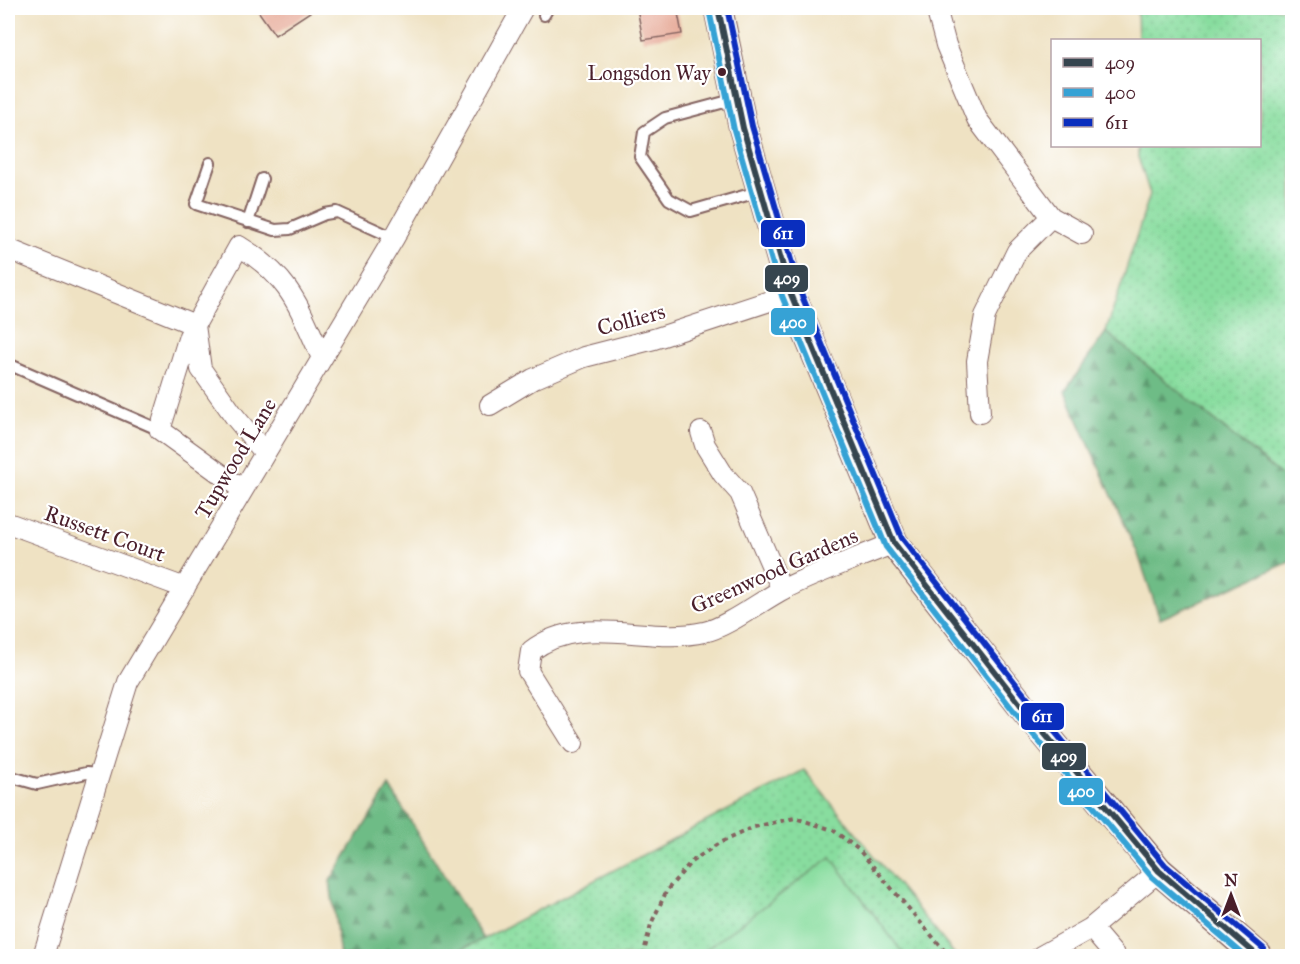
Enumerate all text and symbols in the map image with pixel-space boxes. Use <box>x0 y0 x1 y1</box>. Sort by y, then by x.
legend <box>1051 39 1261 147</box>
text: 409 <box>1105 52 1135 74</box>
place label: Longsdon Way <box>588 61 712 86</box>
marker: Longsdon Way <box>716 66 728 78</box>
text: 400 <box>1105 82 1136 104</box>
text: 611 <box>1105 112 1128 134</box>
line badge: 611 <box>760 219 806 248</box>
text: 611 <box>773 224 794 243</box>
line badge: 409 <box>764 264 809 293</box>
text: 409 <box>774 269 800 289</box>
street label: Colliers <box>594 297 668 342</box>
line badge: 400 <box>770 307 816 336</box>
text: 400 <box>779 313 807 333</box>
street label: Tupwood Lane <box>189 393 282 524</box>
street label: Russett Court <box>41 499 169 568</box>
street label: Greenwood Gardens <box>686 521 862 619</box>
line badge: 611 <box>1020 702 1065 731</box>
text: 611 <box>1032 707 1053 726</box>
line badge: 409 <box>1041 742 1087 771</box>
text: 409 <box>1051 747 1077 767</box>
line badge: 400 <box>1058 777 1104 806</box>
text: 400 <box>1067 782 1095 802</box>
north arrow <box>1201 865 1261 925</box>
text: N <box>1224 871 1238 890</box>

